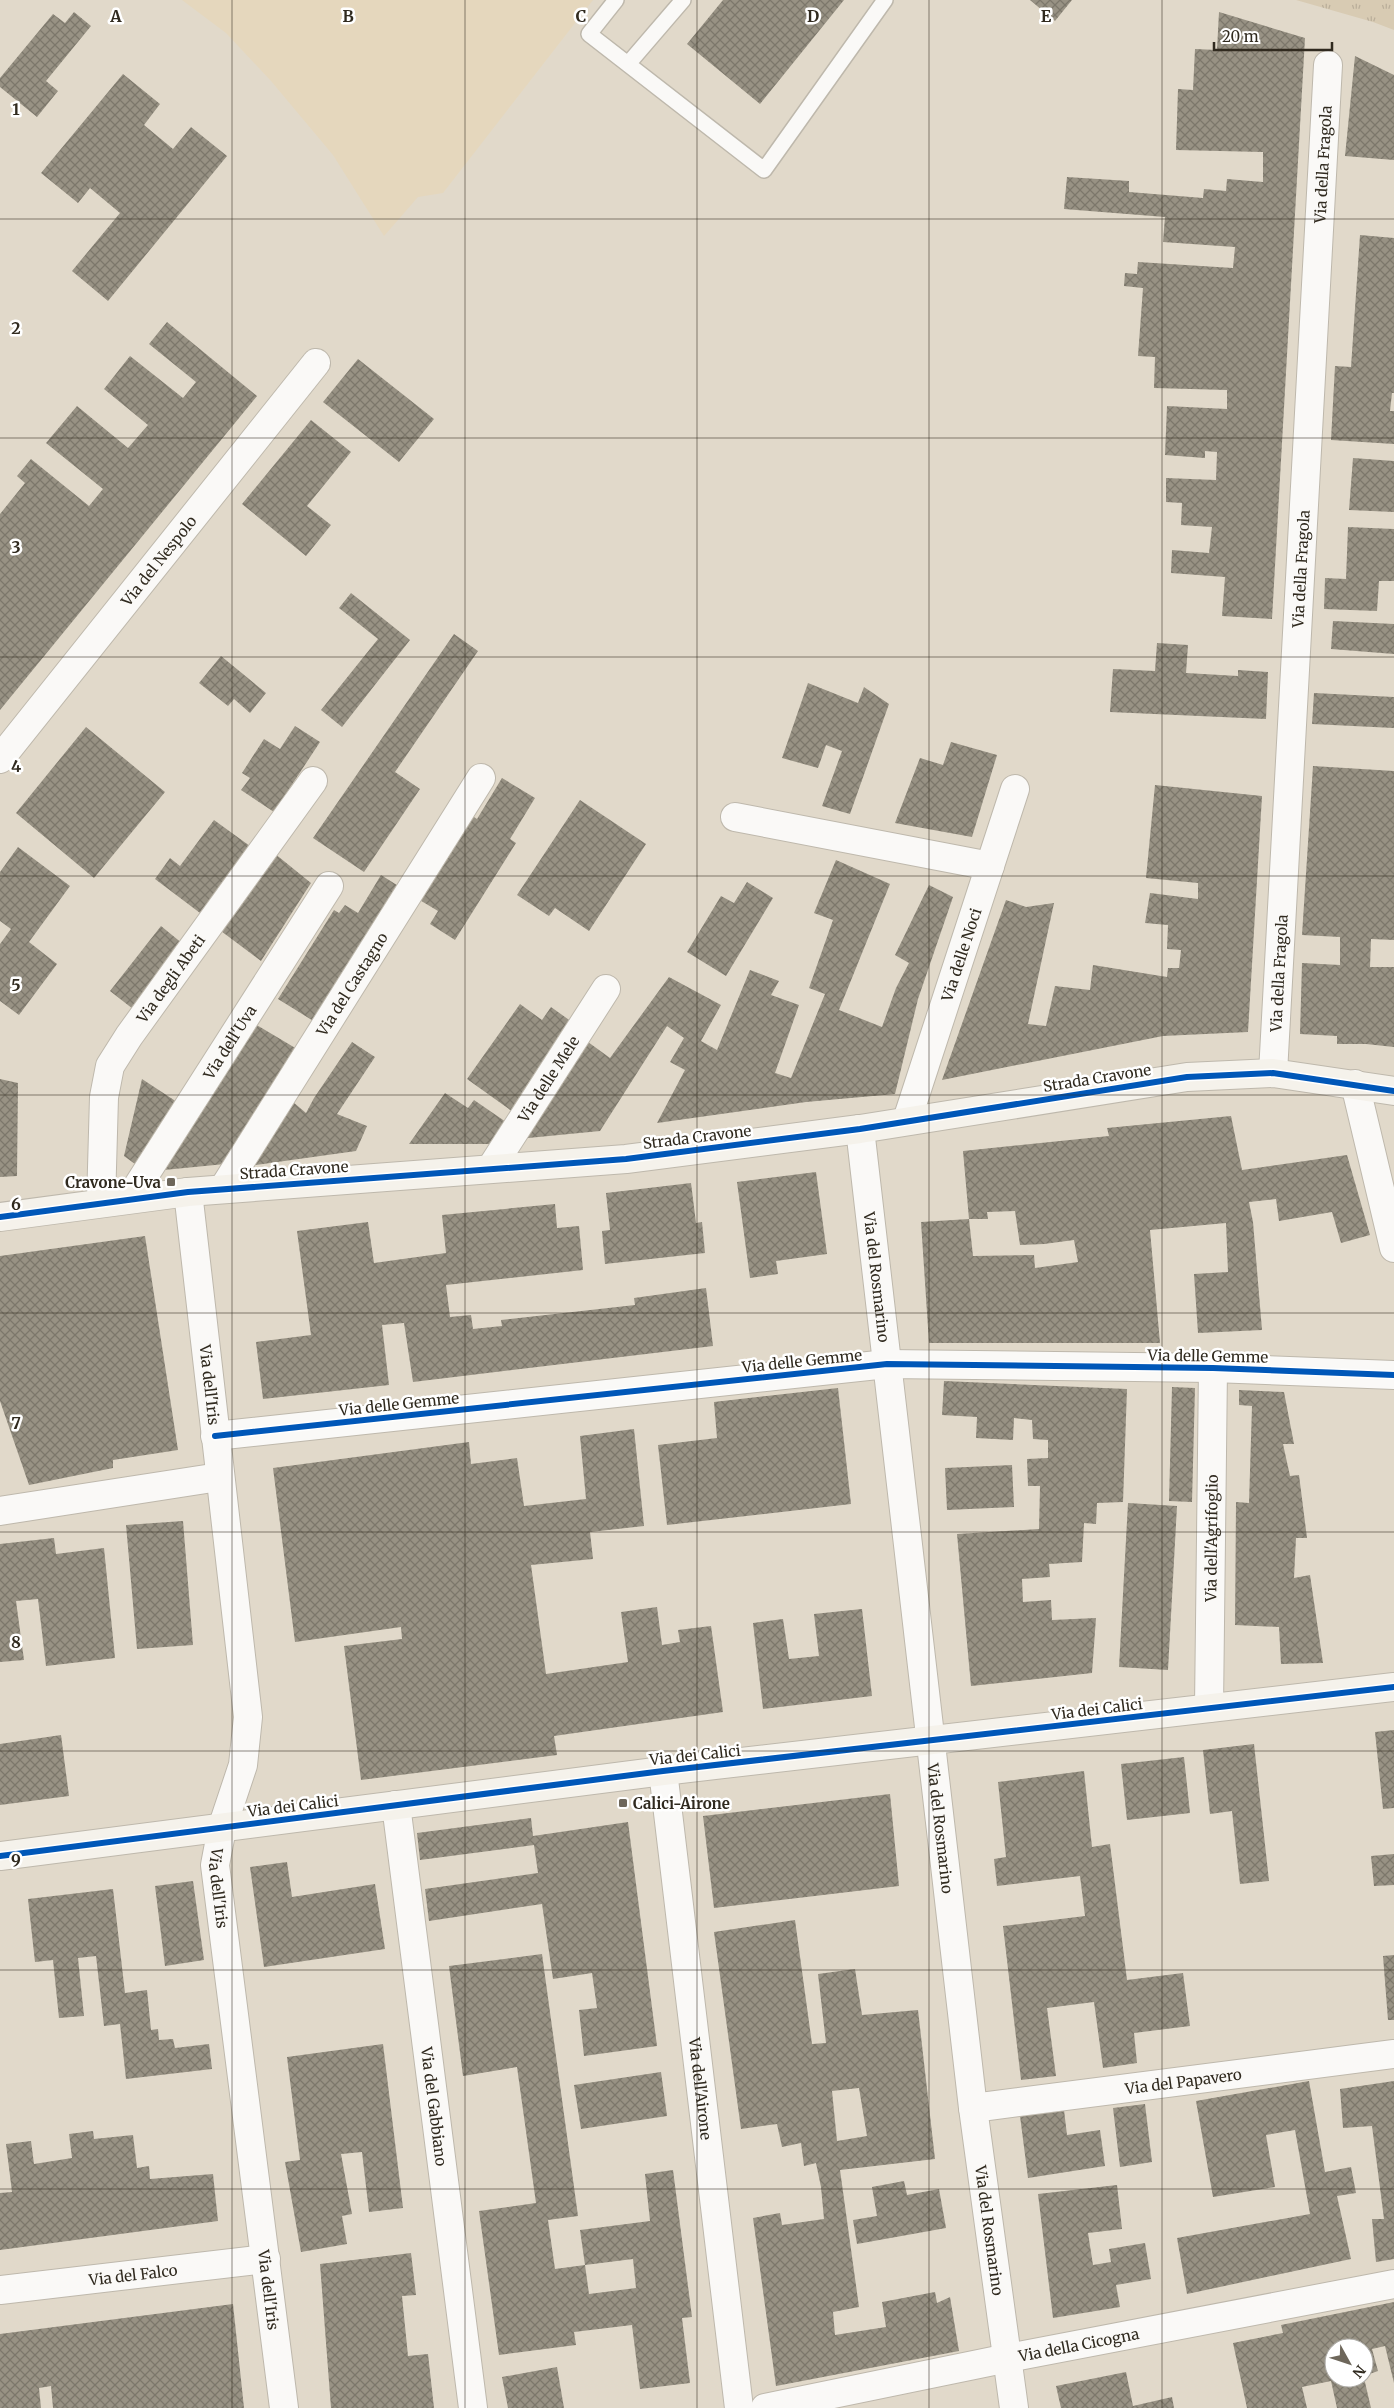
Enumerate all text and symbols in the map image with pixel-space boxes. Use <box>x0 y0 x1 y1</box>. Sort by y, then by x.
text: A <box>109 6 122 26</box>
text: B <box>342 6 354 26</box>
text: C <box>576 6 586 26</box>
text: D <box>807 6 819 26</box>
text: E <box>1041 6 1052 26</box>
scale bar <box>1214 20 1332 52</box>
text: 20 m <box>1222 27 1259 46</box>
text: 1 <box>12 99 20 119</box>
street label: Via della Fragola <box>1310 105 1335 225</box>
text: 2 <box>11 318 21 338</box>
street label: Via della Fragola <box>1288 509 1313 629</box>
street label: Via del Nespolo <box>116 511 200 610</box>
text: 3 <box>11 537 21 557</box>
text: 4 <box>11 756 21 776</box>
street label: Via delle Noci <box>937 905 985 1005</box>
street label: Via della Fragola <box>1266 914 1291 1034</box>
street label: Via del Castagno <box>311 928 391 1040</box>
street label: Via degli Abeti <box>132 931 209 1027</box>
text: 5 <box>11 975 21 995</box>
street label: Via dell'Uva <box>198 1001 260 1083</box>
street label: Via delle Mele <box>513 1032 583 1126</box>
street label: Strada Cravone <box>1042 1060 1153 1096</box>
street label: Strada Cravone <box>642 1121 752 1153</box>
street label: Strada Cravone <box>239 1157 349 1183</box>
place label: Cravone-Uva <box>65 1173 162 1192</box>
marker: Cravone-Uva <box>165 1176 177 1188</box>
text: 6 <box>11 1194 21 1214</box>
street label: Via del Rosmarino <box>860 1210 894 1343</box>
street label: Via dell'Iris <box>196 1343 224 1426</box>
street label: Via delle Gemme <box>740 1345 863 1377</box>
street label: Via delle Gemme <box>1147 1345 1269 1367</box>
street label: Via delle Gemme <box>337 1388 460 1420</box>
text: 7 <box>11 1413 21 1433</box>
street label: Via dell'Agrifoglio <box>1201 1474 1221 1603</box>
text: 8 <box>11 1632 21 1652</box>
street label: Via dei Calici <box>1049 1694 1144 1724</box>
street label: Via dei Calici <box>647 1741 742 1769</box>
street label: Via del Rosmarino <box>924 1761 958 1895</box>
street label: Via dei Calici <box>245 1791 340 1821</box>
place label: Calici-Airone <box>633 1794 730 1813</box>
marker: Calici-Airone <box>617 1797 629 1809</box>
street label: Via dell'Iris <box>205 1845 232 1929</box>
text: 9 <box>11 1850 21 1870</box>
street label: Via dell'Airone <box>685 2036 716 2141</box>
street label: Via del Gabbiano <box>417 2045 452 2167</box>
street label: Via del Papavero <box>1123 2064 1243 2098</box>
street label: Via del Rosmarino <box>971 2163 1008 2297</box>
street label: Via dell'Iris <box>254 2248 284 2331</box>
street label: Via del Falco <box>87 2260 179 2289</box>
street label: Via della Cicogna <box>1016 2324 1140 2365</box>
north arrow <box>1324 2338 1374 2388</box>
text: N <box>1349 2361 1369 2381</box>

